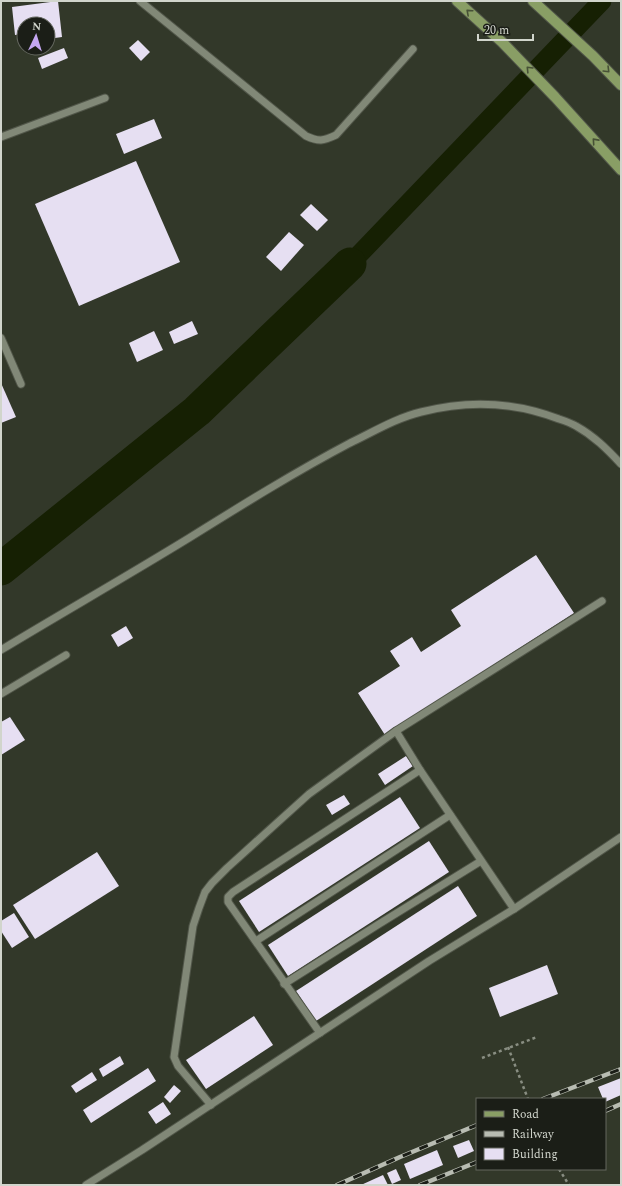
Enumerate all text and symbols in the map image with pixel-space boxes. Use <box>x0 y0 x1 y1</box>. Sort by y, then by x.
one-way arrow <box>466 9 474 17</box>
north arrow <box>16 16 56 56</box>
scale bar <box>478 16 533 42</box>
text: N <box>32 18 42 35</box>
text: 20 m <box>484 21 509 40</box>
one-way arrow <box>602 65 610 73</box>
one-way arrow <box>526 66 534 74</box>
one-way arrow <box>592 138 600 146</box>
legend <box>476 1098 606 1170</box>
text: Road <box>512 1105 539 1124</box>
text: Railway <box>512 1125 555 1144</box>
text: Building <box>512 1145 558 1164</box>

